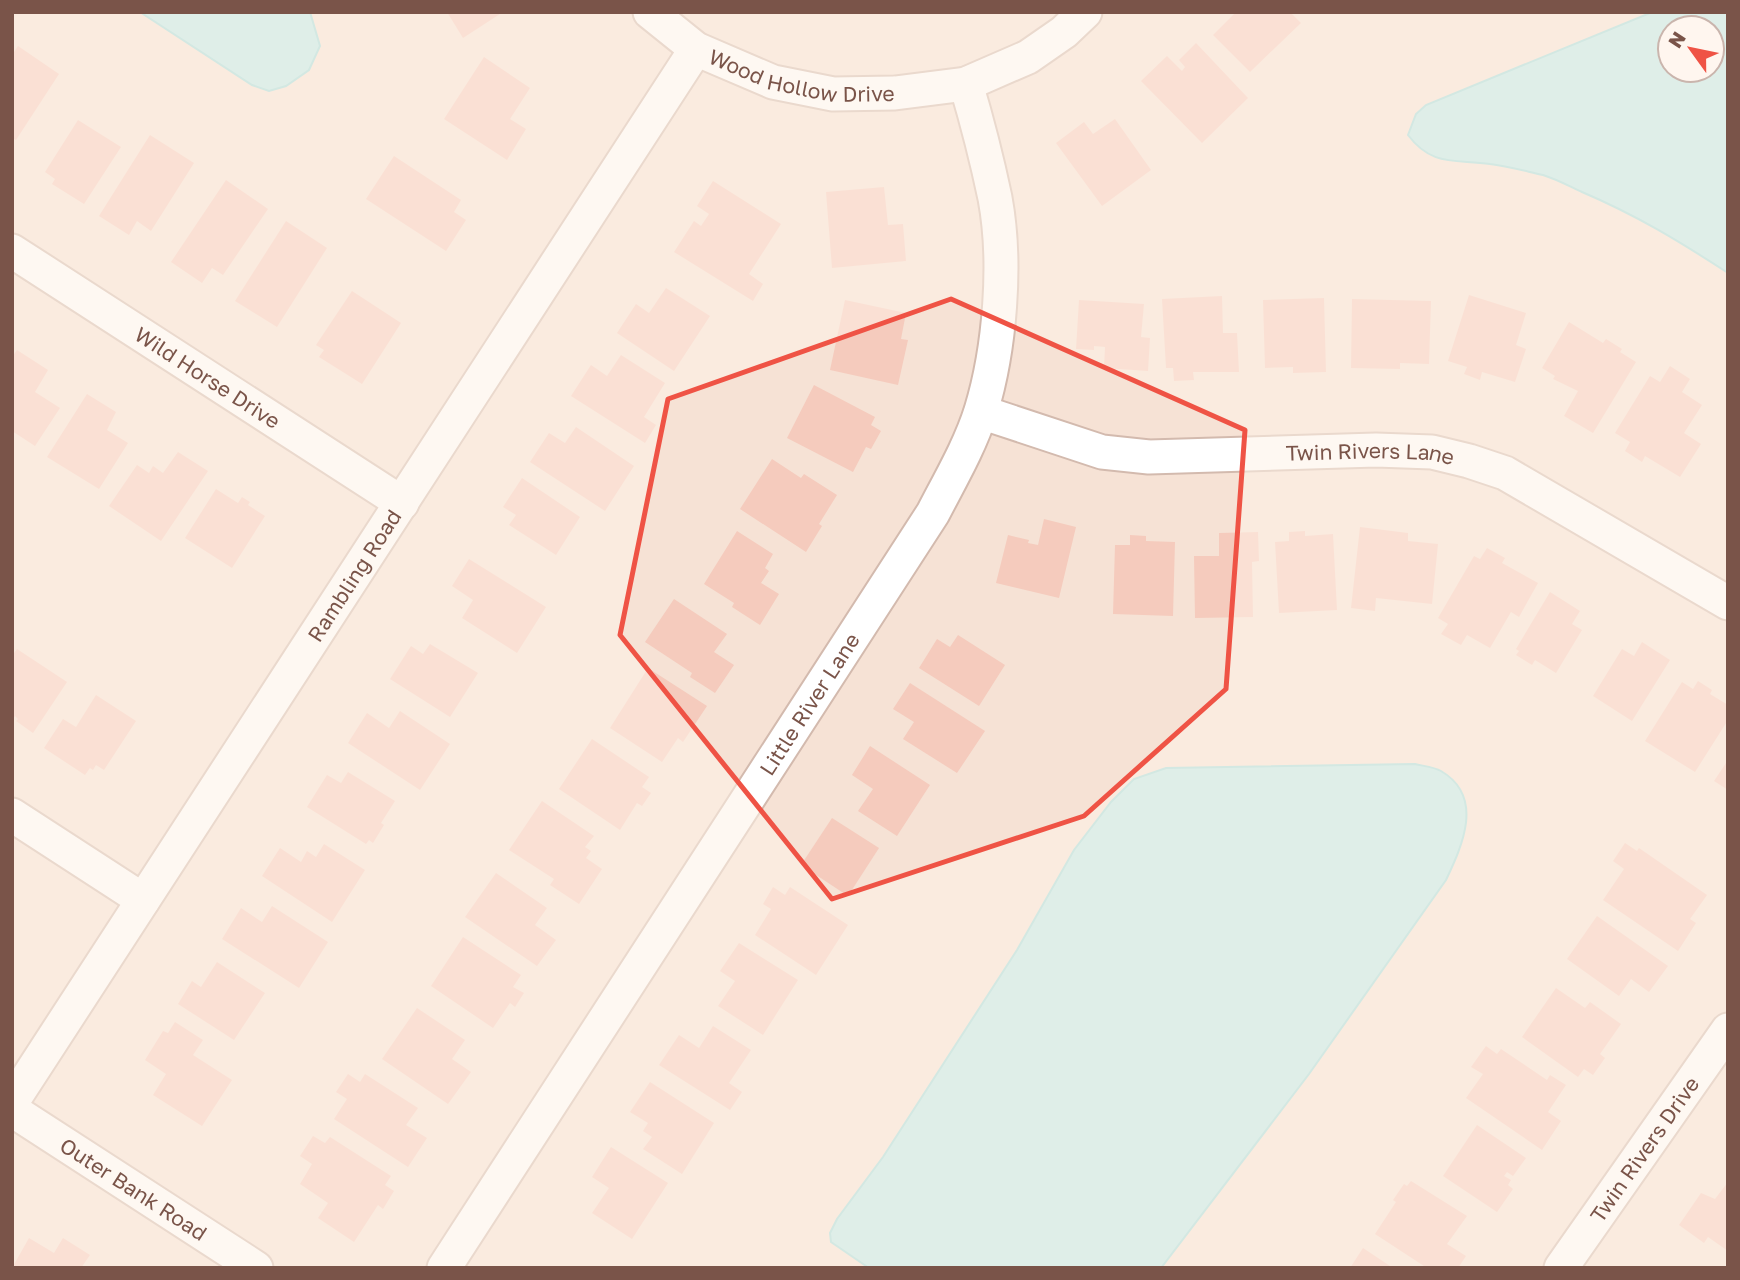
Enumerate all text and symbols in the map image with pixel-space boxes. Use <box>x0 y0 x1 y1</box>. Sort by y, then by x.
north arrow <box>1656 14 1726 84</box>
text: N <box>1663 27 1690 52</box>
street label: Wood Hollow Drive <box>705 43 895 108</box>
street label: Wild Horse Drive <box>130 321 285 434</box>
street label: Twin Rivers Lane <box>1285 437 1457 470</box>
street label: Rambling Road <box>302 504 407 646</box>
street label: Little River Lane <box>754 628 865 780</box>
street label: Twin Rivers Drive <box>1584 1071 1704 1227</box>
street label: Outer Bank Road <box>55 1132 212 1246</box>

